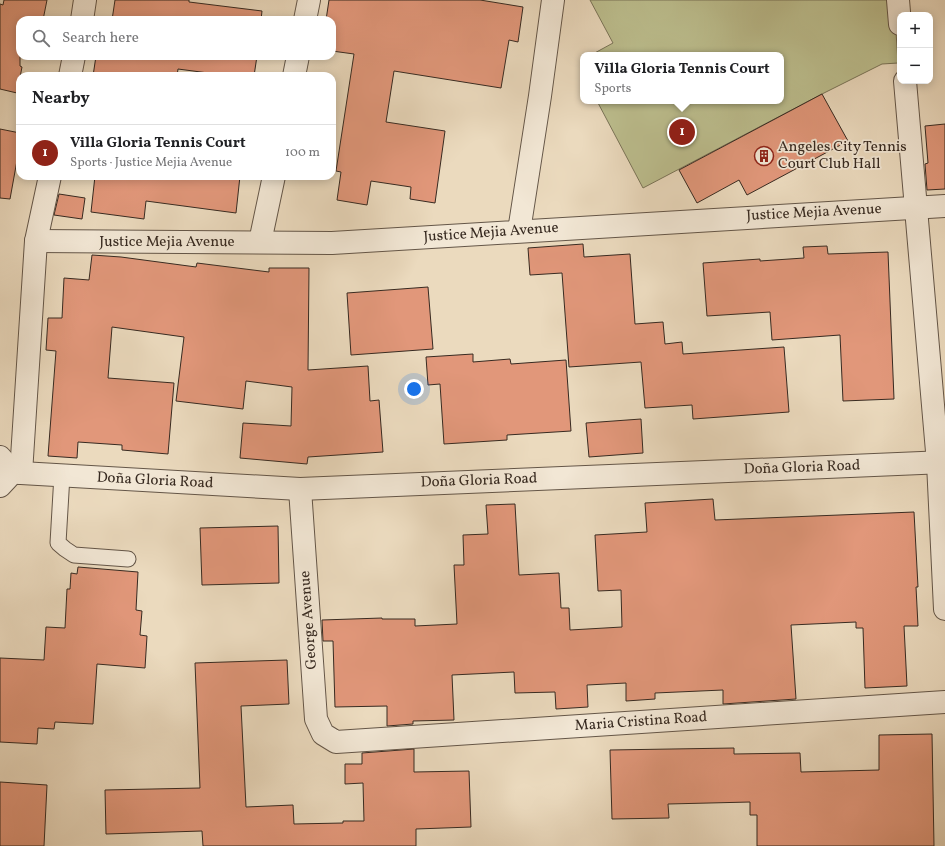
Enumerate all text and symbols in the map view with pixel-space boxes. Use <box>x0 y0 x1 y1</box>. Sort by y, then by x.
map controls <box>897 12 933 84</box>
button: + <box>897 12 933 48</box>
search box <box>16 16 336 60</box>
icon: search <box>30 27 52 49</box>
text: Search here <box>62 28 139 49</box>
button: − <box>897 48 933 84</box>
popup <box>580 52 784 104</box>
text: Villa Gloria Tennis Court <box>594 59 770 80</box>
text: Sports <box>594 80 631 98</box>
text: Nearby <box>32 87 90 110</box>
pin: 1 <box>669 117 695 147</box>
text: Villa Gloria Tennis Court <box>70 133 246 154</box>
place label: Angeles City Tennis Court Club Hall <box>778 137 907 175</box>
text: 1 <box>42 144 48 162</box>
text: 100 m <box>285 144 320 162</box>
building icon: Angeles City Tennis Court Club Hall <box>753 145 775 167</box>
text: Sports · Justice Mejia Avenue <box>70 154 232 172</box>
street label: Justice Mejia Avenue <box>746 199 882 227</box>
street label: Justice Mejia Avenue <box>423 218 559 248</box>
street label: Justice Mejia Avenue <box>99 232 235 253</box>
your location <box>404 379 424 399</box>
street label: Doña Gloria Road <box>743 455 861 481</box>
street label: Doña Gloria Road <box>96 467 214 495</box>
street label: Doña Gloria Road <box>420 468 538 494</box>
street label: George Avenue <box>295 570 323 670</box>
street label: Maria Cristina Road <box>574 707 708 737</box>

